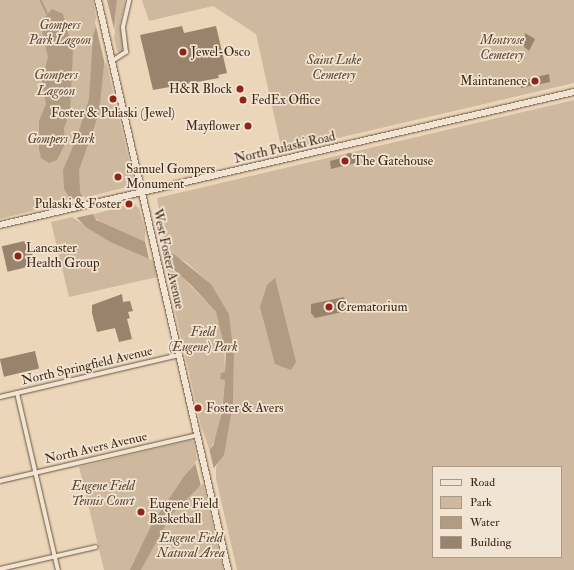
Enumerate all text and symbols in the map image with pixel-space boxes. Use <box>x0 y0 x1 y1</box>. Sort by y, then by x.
park label: Gompers Park Lagoon <box>29 18 91 49</box>
park label: Montrose Cemetery <box>480 33 524 64</box>
place label: Jewel-Osco <box>191 44 250 60</box>
marker: Jewel-Osco <box>178 47 188 57</box>
park label: Saint Luke Cemetery <box>307 53 361 84</box>
water label: Gompers Lagoon <box>34 67 78 100</box>
place label: Maintanence <box>460 73 527 89</box>
marker: Maintanence <box>530 76 540 86</box>
place label: H&R Block <box>169 81 232 97</box>
marker: H&R Block <box>235 84 245 94</box>
place label: FedEx Office <box>251 92 320 108</box>
marker: Foster & Pulaski (Jewel) <box>108 94 118 104</box>
marker: FedEx Office <box>238 95 248 105</box>
place label: Foster & Pulaski (Jewel) <box>51 105 175 121</box>
place label: Mayflower <box>185 118 240 134</box>
marker: Mayflower <box>243 121 253 131</box>
street label: North Pulaski Road <box>233 129 337 167</box>
park label: Gompers Park <box>27 131 95 147</box>
place label: The Gatehouse <box>353 153 433 169</box>
marker: The Gatehouse <box>340 156 350 166</box>
place label: Samuel Gompers Monument <box>126 162 215 193</box>
marker: Samuel Gompers Monument <box>113 172 123 182</box>
place label: Pulaski & Foster <box>34 196 121 212</box>
marker: Pulaski & Foster <box>124 199 134 209</box>
street label: West Foster Avenue <box>149 207 187 311</box>
place label: Lancaster Health Group <box>26 241 100 272</box>
marker: Lancaster Health Group <box>13 251 23 261</box>
place label: Crematorium <box>337 299 408 315</box>
marker: Crematorium <box>324 302 334 312</box>
park label: Field (Eugene) Park <box>168 325 238 356</box>
street label: North Springfield Avenue <box>20 343 154 389</box>
place label: Foster & Avers <box>206 400 284 416</box>
marker: Foster & Avers <box>193 403 203 413</box>
street label: North Avers Avenue <box>43 429 149 467</box>
legend <box>432 466 562 558</box>
text: Road <box>470 475 495 490</box>
park label: Eugene Field Tennis Court <box>71 479 135 510</box>
text: Park <box>470 495 492 510</box>
place label: Eugene Field Basketball <box>149 497 218 528</box>
marker: Eugene Field Basketball <box>136 507 146 517</box>
text: Water <box>470 515 499 530</box>
park label: Eugene Field Natural Area <box>157 531 225 562</box>
text: Building <box>470 535 511 550</box>

